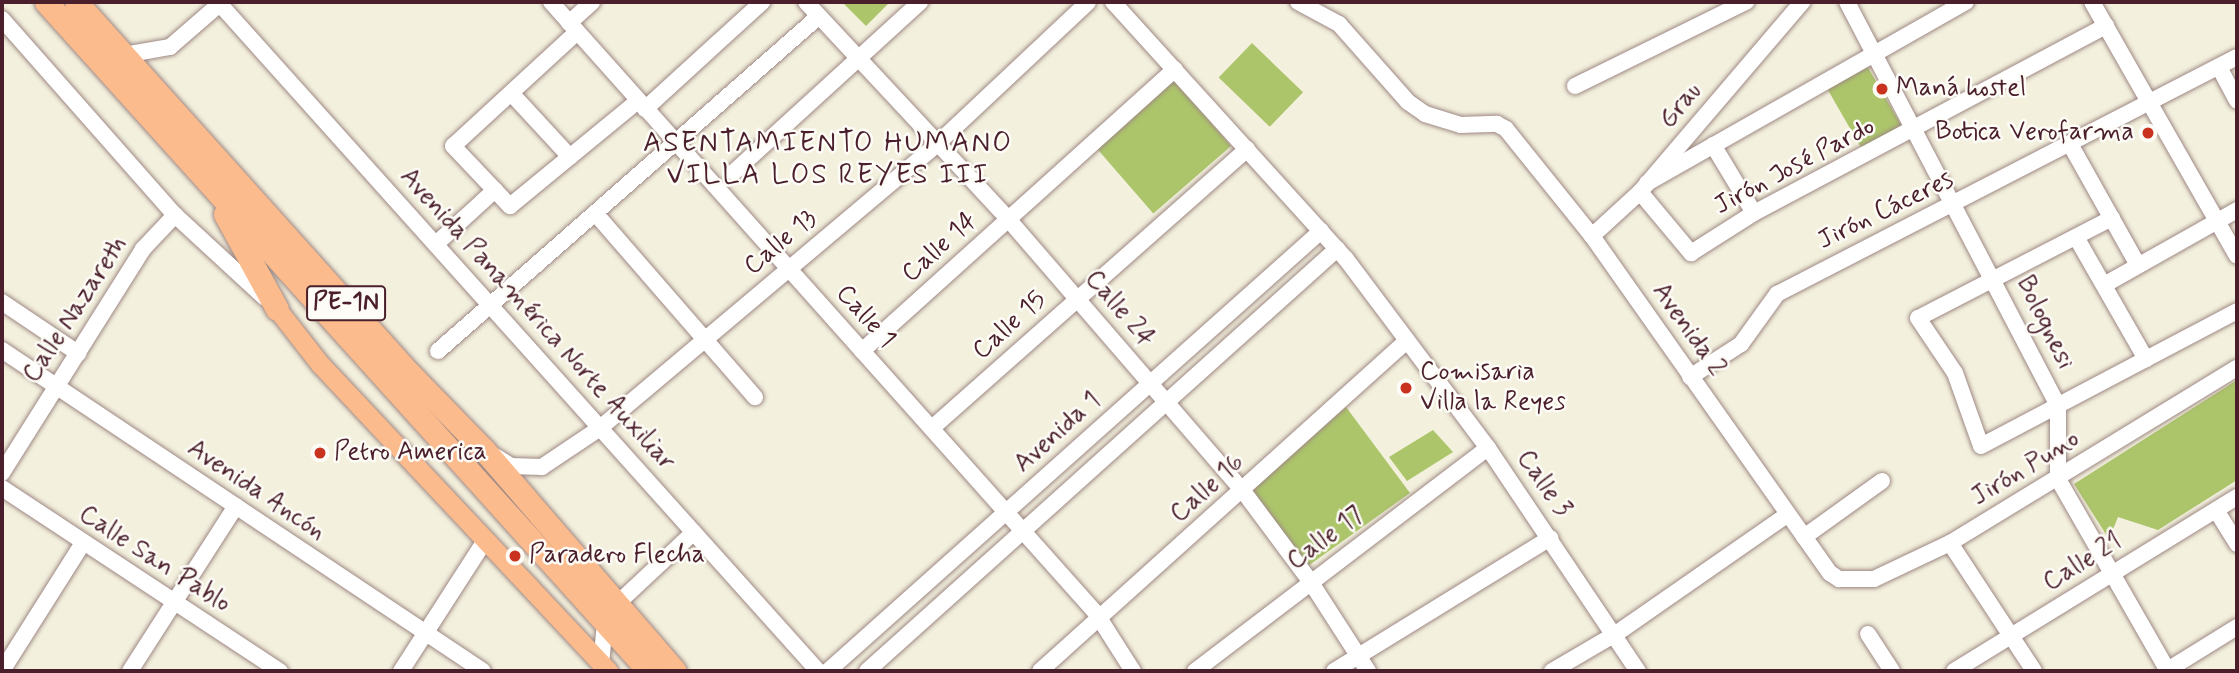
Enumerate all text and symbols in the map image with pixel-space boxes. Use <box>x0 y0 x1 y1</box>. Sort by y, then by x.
place label: Maná hostel <box>1896 73 2026 105</box>
street label: Grau <box>1653 77 1709 135</box>
marker: Maná hostel <box>1874 81 1890 97</box>
street label: Jirón José Pardo <box>1708 111 1882 223</box>
place label: Botica Verofarma <box>1935 117 2134 149</box>
marker: Botica Verofarma <box>2140 125 2156 141</box>
district label: ASENTAMIENTO HUMANO VILLA LOS REYES III <box>641 127 1015 193</box>
street label: Avenida Panamérica Norte Auxiliar <box>394 164 680 476</box>
street label: Jirón Cáceres <box>1812 164 1960 258</box>
street label: Calle 13 <box>738 204 824 282</box>
street label: Calle 14 <box>896 206 984 290</box>
street label: Calle Nazareth <box>18 232 134 388</box>
street label: Calle 24 <box>1077 264 1161 354</box>
street label: Bolognesi <box>2008 271 2080 375</box>
street label: Avenida 2 <box>1645 277 1731 383</box>
street label: Calle 1 <box>828 279 902 355</box>
road number: PE-1N <box>306 282 386 324</box>
street label: Calle 15 <box>967 285 1053 367</box>
place label: Comisaria Villa la Reyes <box>1420 357 1564 418</box>
marker: Comisaria Villa la Reyes <box>1398 380 1414 396</box>
street label: Avenida 1 <box>1008 386 1108 480</box>
street label: Jirón Puno <box>1969 426 2083 512</box>
street label: Avenida Ancón <box>181 433 331 549</box>
place label: Petro America <box>334 437 487 469</box>
street label: Calle 3 <box>1509 444 1577 524</box>
marker: Petro America <box>312 445 328 461</box>
street label: Calle 16 <box>1165 448 1251 530</box>
street label: Calle San Pablo <box>74 500 234 620</box>
street label: Calle 17 <box>1282 500 1370 578</box>
street label: Calle 21 <box>2038 527 2128 599</box>
place label: Paradero Flecha <box>529 540 705 572</box>
marker: Paradero Flecha <box>507 548 523 564</box>

